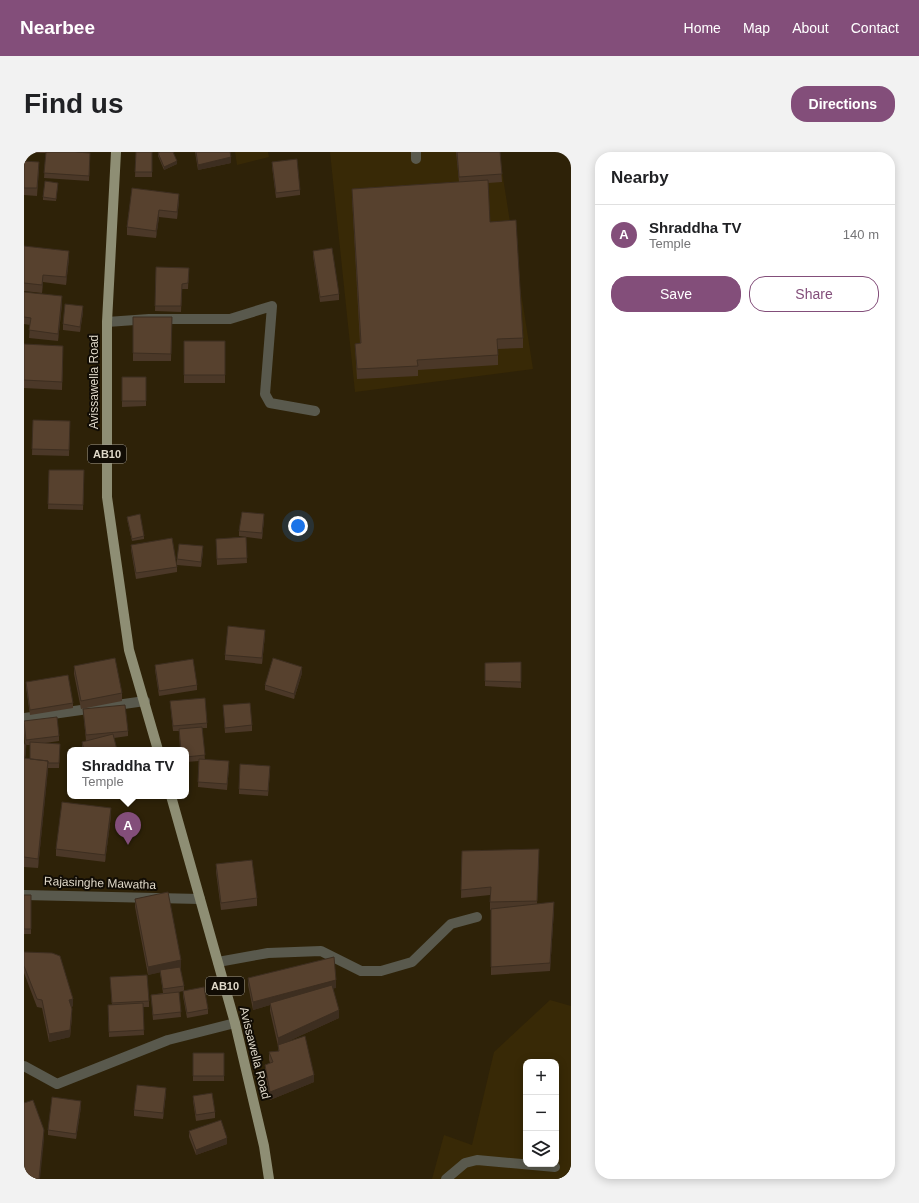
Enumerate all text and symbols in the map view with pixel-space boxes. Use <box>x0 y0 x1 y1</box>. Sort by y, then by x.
text: Nearbee <box>20 17 95 38</box>
text: Home <box>684 20 721 36</box>
text: Map <box>743 20 770 36</box>
text: About <box>792 20 829 36</box>
text: Contact <box>851 20 899 36</box>
button: Directions <box>791 86 895 122</box>
text: Find us <box>24 88 124 119</box>
text: Nearby <box>611 168 669 187</box>
text: Shraddha TV <box>649 219 742 236</box>
text: A <box>619 227 629 242</box>
text: 140 m <box>843 227 879 242</box>
text: Temple <box>649 236 691 251</box>
button: Save <box>611 276 741 312</box>
button: Share <box>749 276 879 312</box>
street label: Avissawella Road <box>87 335 101 429</box>
road number: AB10 <box>88 445 126 463</box>
your location <box>288 516 308 536</box>
popup <box>67 747 189 799</box>
text: Shraddha TV <box>82 757 174 774</box>
text: Temple <box>82 774 124 789</box>
pin: A <box>115 812 141 845</box>
street label: Rajasinghe Mawatha <box>44 874 157 892</box>
road number: AB10 <box>206 977 244 995</box>
street label: Avissawella Road <box>237 1005 273 1101</box>
map controls <box>523 1059 559 1167</box>
button: + <box>523 1059 559 1095</box>
button: − <box>523 1095 559 1131</box>
button: layers <box>523 1131 559 1167</box>

